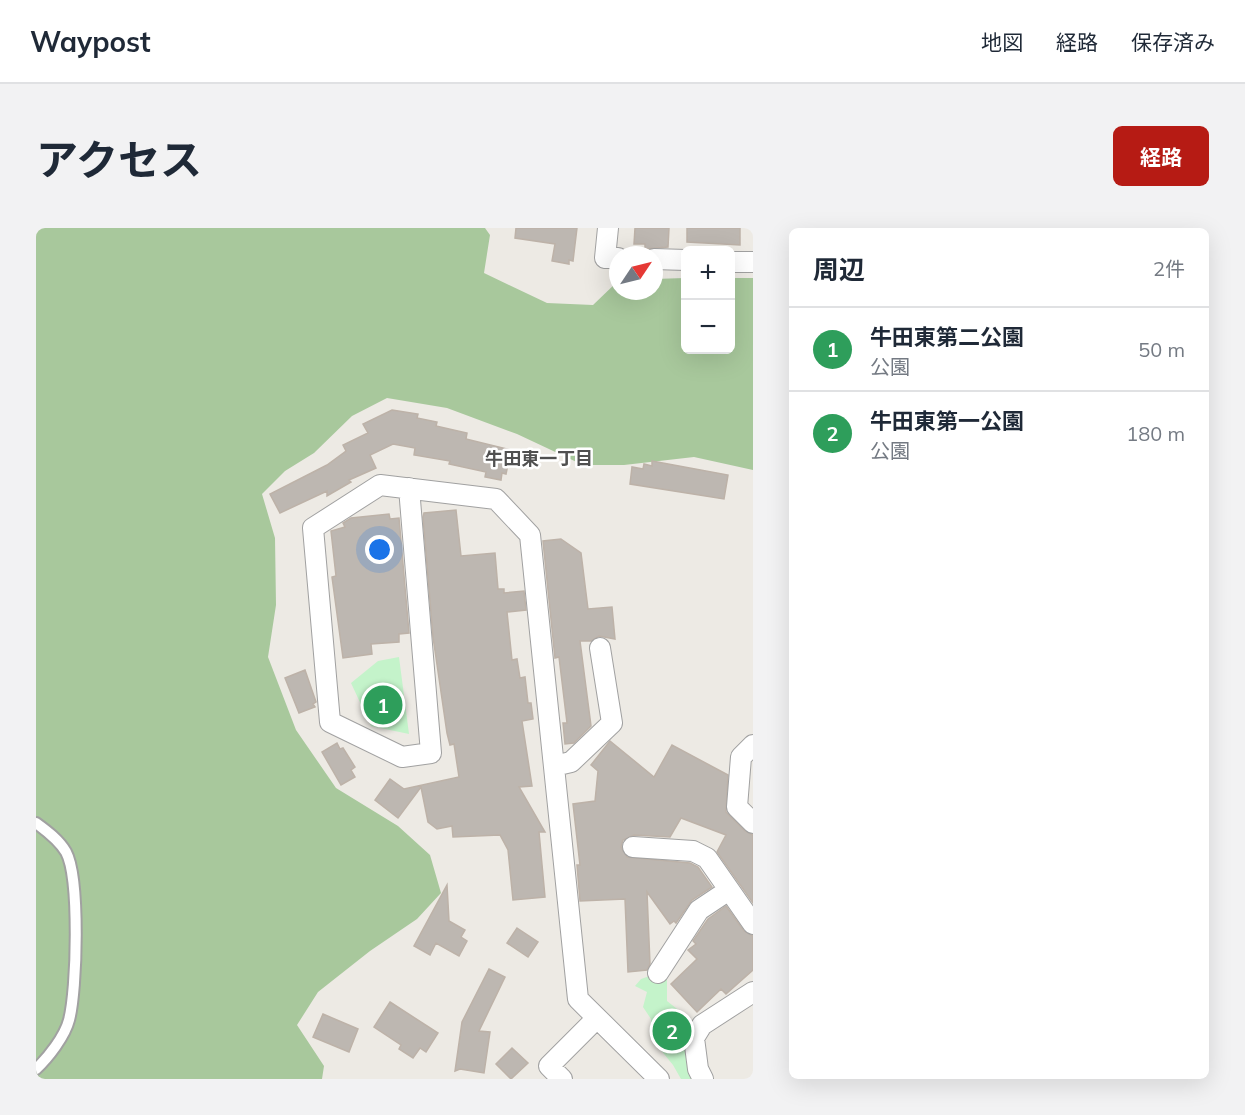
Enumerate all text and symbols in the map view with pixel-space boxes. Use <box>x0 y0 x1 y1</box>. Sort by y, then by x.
text: Waypost <box>30 24 151 59</box>
text: 地図 <box>981 29 1023 55</box>
text: 経路 <box>1056 29 1098 55</box>
text: 保存済み <box>1131 29 1215 55</box>
button: 経路 <box>1113 126 1209 186</box>
text: アクセス <box>36 133 202 186</box>
north arrow <box>609 246 663 300</box>
map controls <box>681 246 735 354</box>
button: + <box>681 246 735 300</box>
text: 周辺 <box>813 253 865 286</box>
text: 2件 <box>1153 256 1185 281</box>
button: − <box>681 300 735 354</box>
text: 牛田東第二公園 <box>870 323 1024 351</box>
text: 1 <box>827 337 839 362</box>
text: 50 m <box>1138 337 1185 362</box>
text: 公園 <box>870 354 910 379</box>
text: 牛田東第一公園 <box>870 407 1024 435</box>
text: 2 <box>827 421 839 446</box>
text: 180 m <box>1126 421 1185 446</box>
text: 公園 <box>870 438 910 463</box>
district label: 牛田東一丁目 <box>485 447 593 470</box>
your location <box>365 535 394 564</box>
pin: 1 <box>364 682 402 728</box>
pin: 2 <box>652 1008 692 1054</box>

